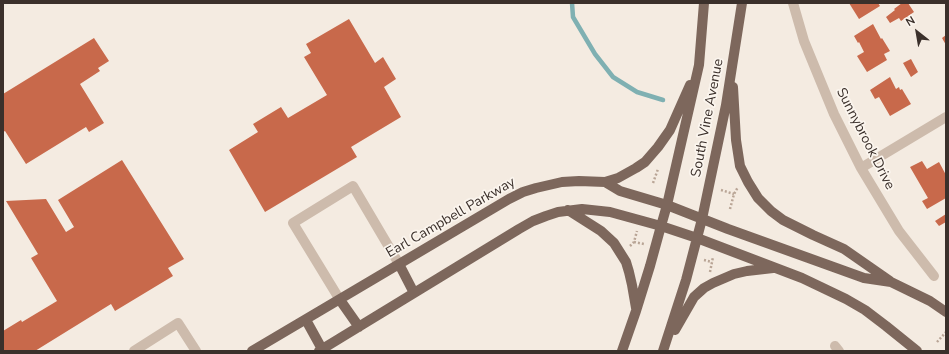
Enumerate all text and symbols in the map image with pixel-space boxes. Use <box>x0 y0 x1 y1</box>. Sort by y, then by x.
north arrow <box>897 12 937 52</box>
text: N <box>903 13 918 30</box>
street label: South Vine Avenue <box>688 57 728 179</box>
street label: Sunnybrook Drive <box>832 85 898 193</box>
street label: Earl Campbell Parkway <box>383 174 519 262</box>

